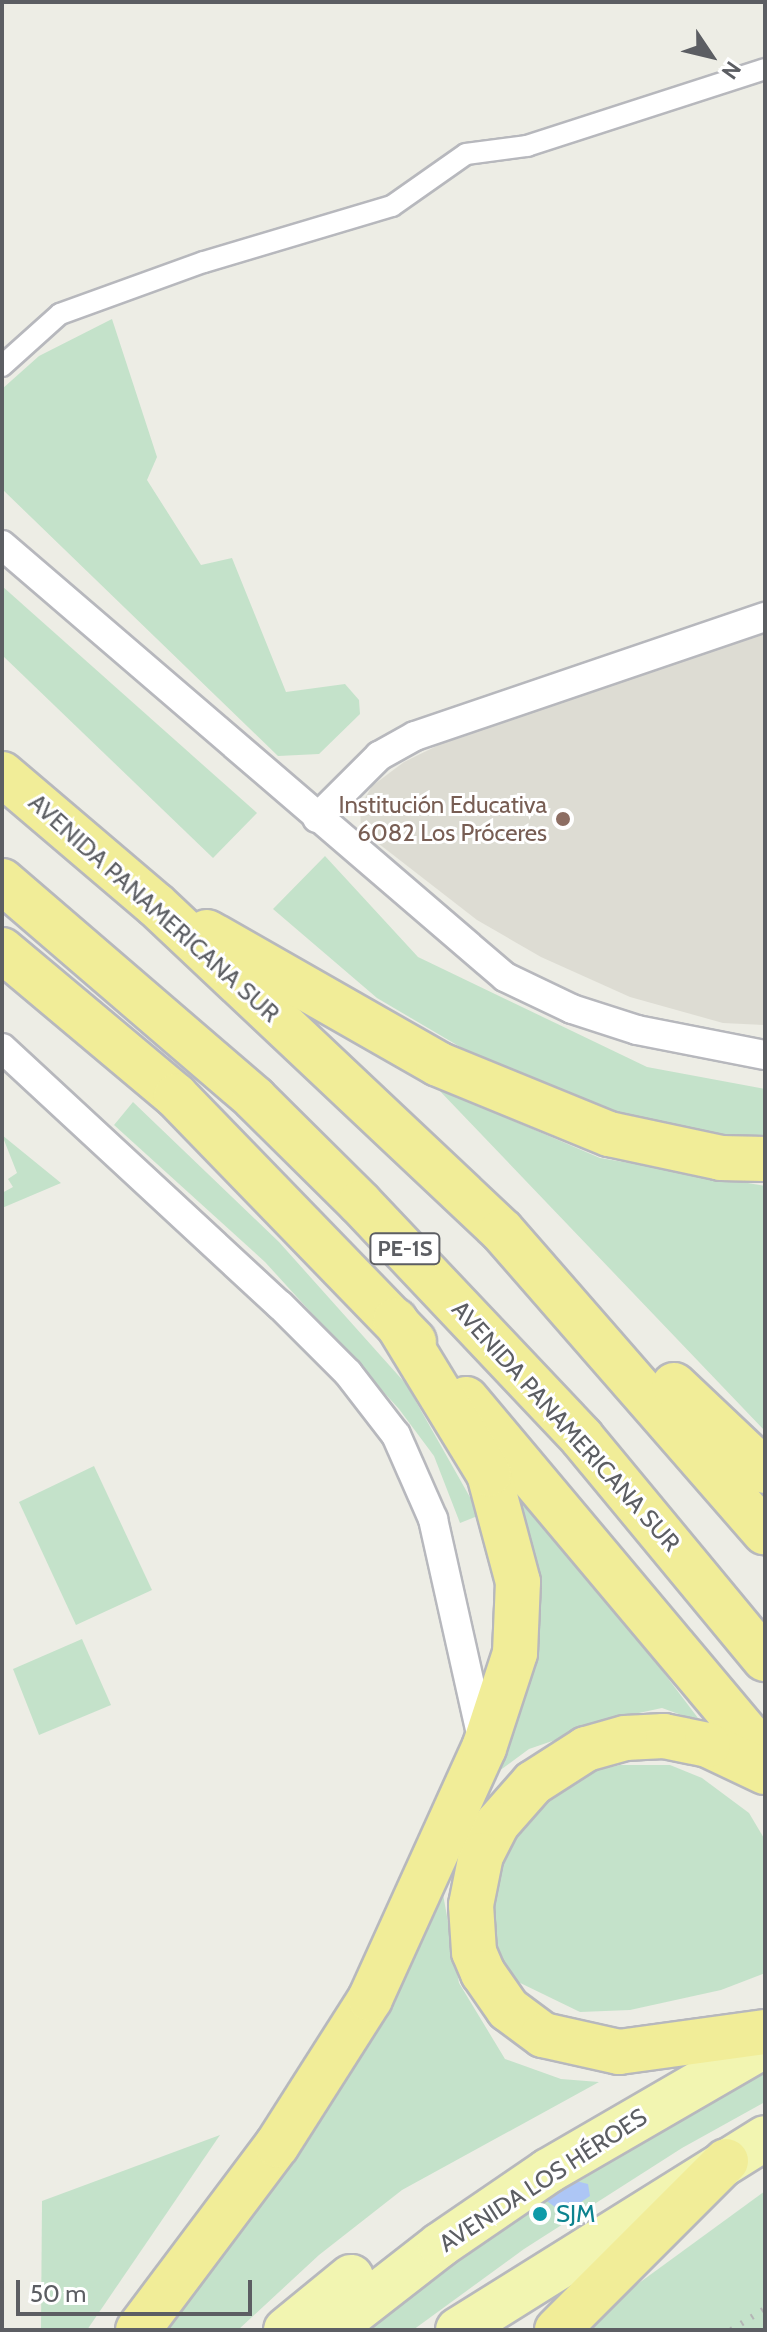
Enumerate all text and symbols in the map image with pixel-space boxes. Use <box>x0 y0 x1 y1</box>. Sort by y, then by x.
north arrow <box>671 16 751 96</box>
text: N <box>716 56 747 84</box>
street label: AVENIDA PANAMERICANA SUR <box>23 788 285 1028</box>
place label: Institución Educativa 6082 Los Próceres <box>339 791 547 847</box>
marker: Institución Educativa 6082 Los Próceres <box>554 810 572 828</box>
road number: PE-1S <box>369 1231 441 1267</box>
street label: AVENIDA PANAMERICANA SUR <box>446 1295 686 1557</box>
street label: AVENIDA LOS HÉROES <box>434 2102 652 2258</box>
place label: SJM <box>556 2200 596 2228</box>
marker: SJM <box>531 2205 549 2223</box>
scale bar <box>20 2264 256 2314</box>
text: 50 m <box>30 2279 86 2308</box>

